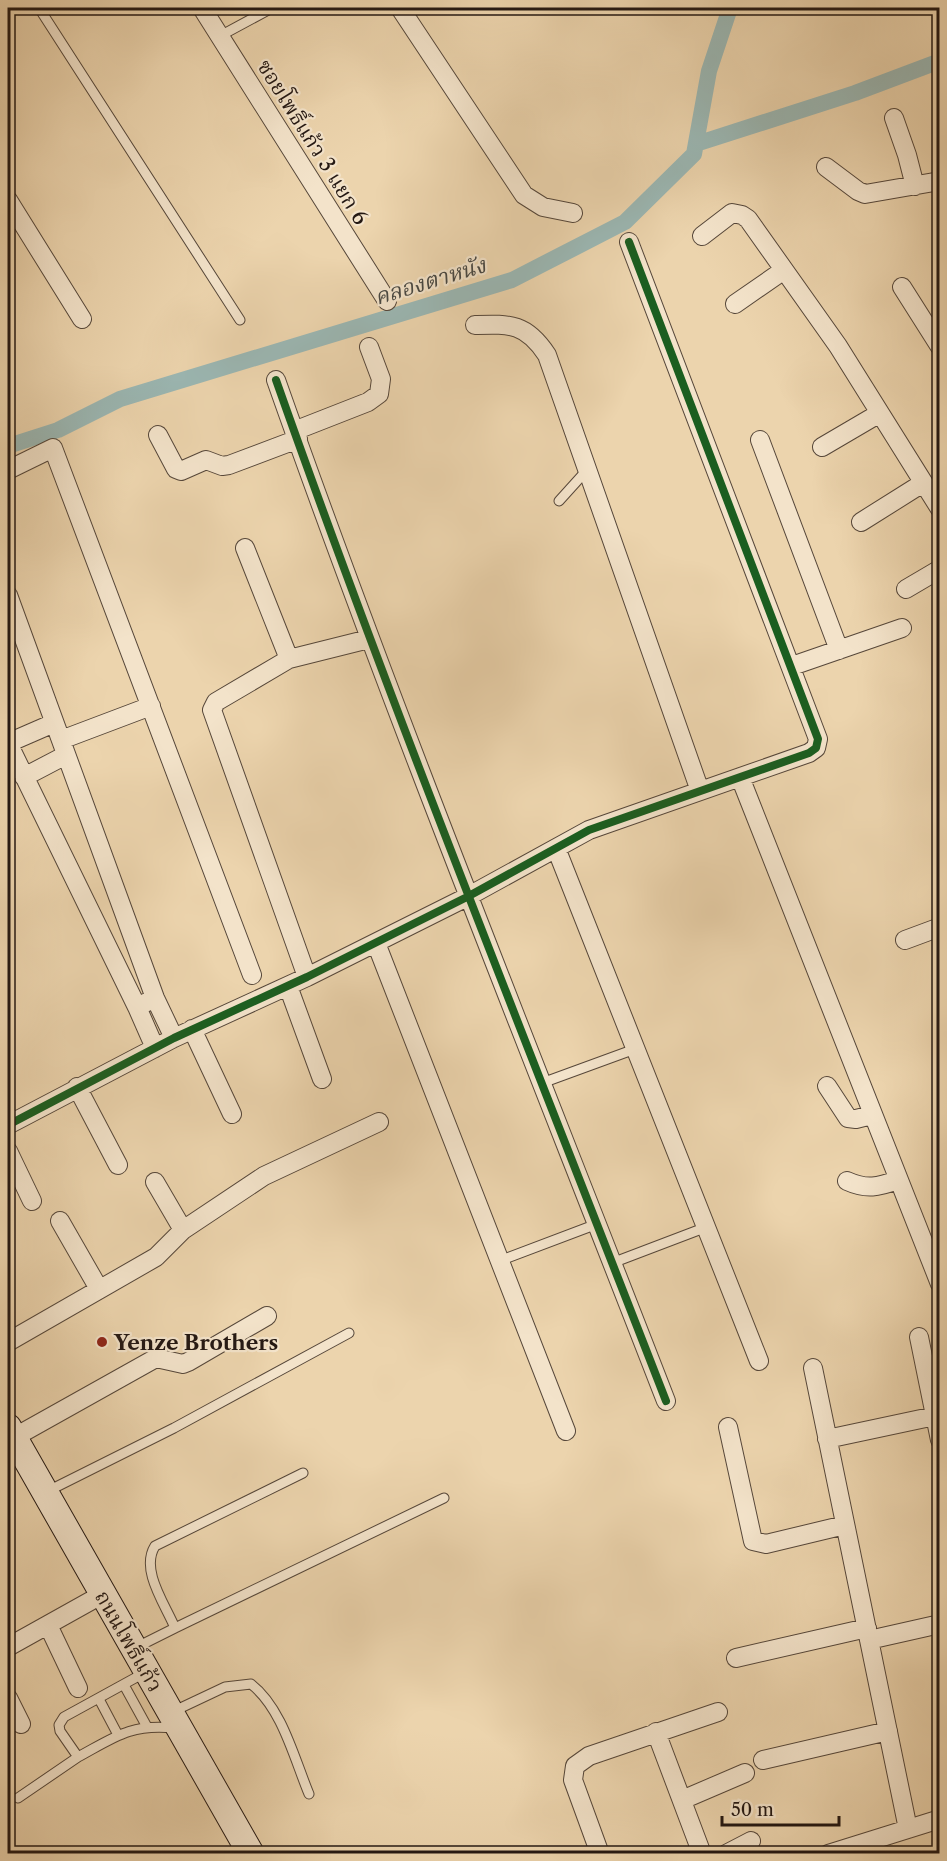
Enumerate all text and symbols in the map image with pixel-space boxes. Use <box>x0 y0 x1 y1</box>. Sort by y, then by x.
street label: ซอยโพธิ์แก้ว 3 แยก 6 <box>252 54 376 229</box>
water label: คลองตาหนัง <box>371 251 490 311</box>
place label: Yenze Brothers <box>113 1330 278 1355</box>
marker: Yenze Brothers <box>95 1335 109 1349</box>
street label: ถนนโพธิ์แก้ว <box>90 1585 170 1696</box>
scale bar <box>722 1789 839 1827</box>
text: 50 m <box>731 1799 774 1821</box>

